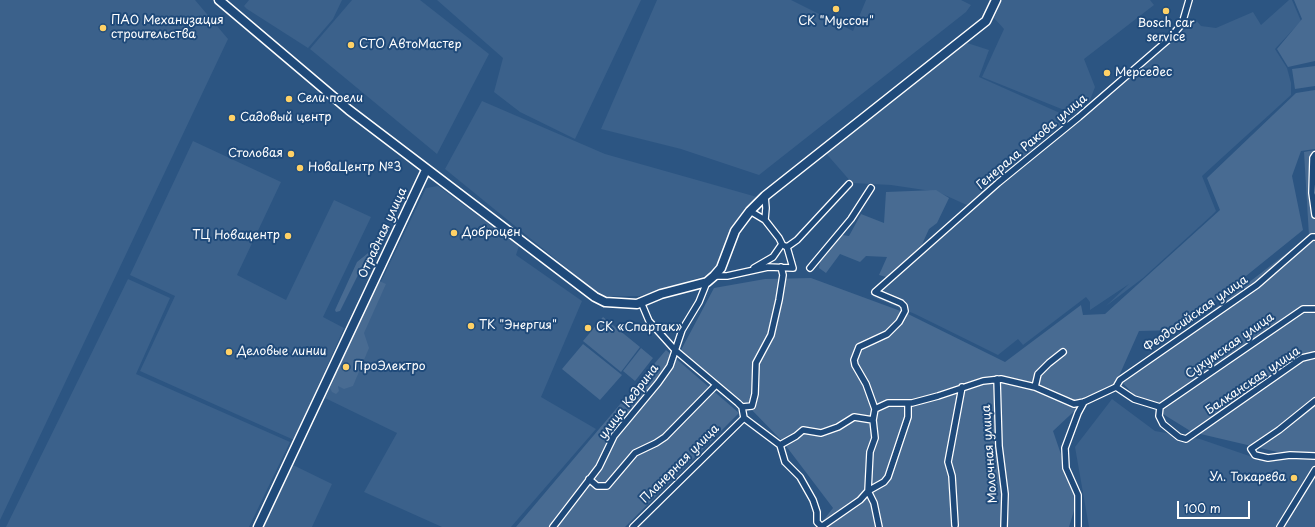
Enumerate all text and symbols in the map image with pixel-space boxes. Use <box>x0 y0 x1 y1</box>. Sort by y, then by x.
marker: СК "Муссон" <box>831 4 841 14</box>
marker: Bosch car service <box>1161 6 1171 16</box>
place label: ПАО Механизация строительства <box>111 14 224 42</box>
place label: СК "Муссон" <box>798 15 874 29</box>
place label: Bosch car service <box>1138 17 1194 45</box>
marker: ПАО Механизация строительства <box>98 23 108 33</box>
place label: СТО АвтоМастер <box>359 38 462 52</box>
marker: СТО АвтоМастер <box>346 40 356 50</box>
place label: Мерседес <box>1115 66 1172 80</box>
marker: Мерседес <box>1102 68 1112 78</box>
place label: Сели поели <box>297 92 363 106</box>
street label: Генерала Ракова улица <box>974 92 1090 192</box>
marker: Сели поели <box>284 94 294 104</box>
place label: Садовый центр <box>240 111 332 125</box>
marker: Садовый центр <box>227 113 237 123</box>
place label: Столовая <box>228 147 283 161</box>
marker: Столовая <box>286 149 296 159</box>
place label: НоваЦентр №3 <box>308 161 401 175</box>
marker: НоваЦентр №3 <box>295 163 305 173</box>
street label: Отрадная улица <box>356 185 410 281</box>
place label: Доброцен <box>462 226 521 240</box>
marker: Доброцен <box>449 228 459 238</box>
place label: ТЦ Новацентр <box>192 229 280 243</box>
marker: ТЦ Новацентр <box>283 231 293 241</box>
street label: Феодосийская улица <box>1141 273 1251 355</box>
street label: Сухумская улица <box>1183 310 1277 382</box>
place label: ТК "Энергия" <box>479 319 557 333</box>
marker: ТК "Энергия" <box>466 321 476 331</box>
place label: СК «Спартак» <box>596 321 682 335</box>
marker: СК «Спартак» <box>583 323 593 333</box>
street label: Балканская улица <box>1203 344 1303 418</box>
place label: Деловые линии <box>237 345 326 359</box>
marker: Деловые линии <box>224 347 234 357</box>
place label: ПроЭлектро <box>354 360 425 374</box>
marker: ПроЭлектро <box>341 362 351 372</box>
street label: улица Кедрина <box>596 362 662 442</box>
street label: Молочная улица <box>979 404 1001 504</box>
street label: Планерная улица <box>638 422 722 506</box>
place label: Ул. Токарева <box>1209 471 1286 485</box>
marker: Ул. Токарева <box>1289 473 1299 483</box>
scale bar <box>1179 493 1252 519</box>
text: 100 m <box>1184 499 1221 517</box>

